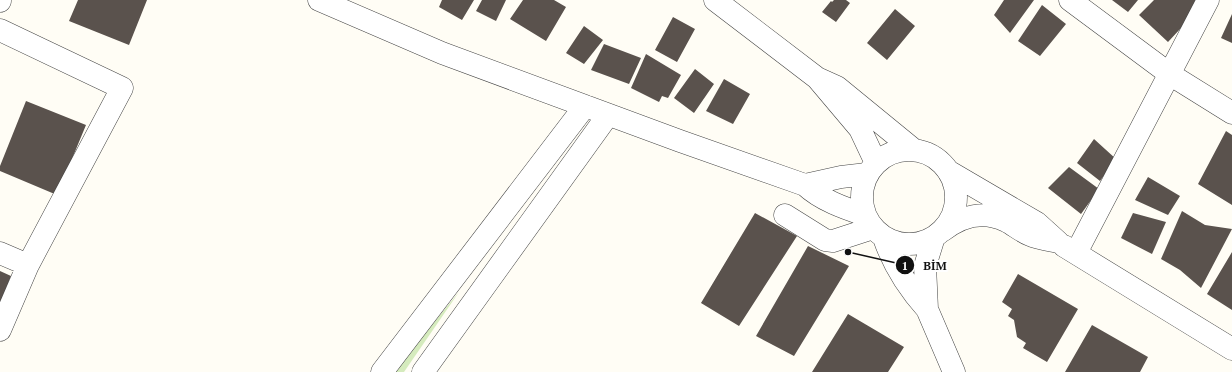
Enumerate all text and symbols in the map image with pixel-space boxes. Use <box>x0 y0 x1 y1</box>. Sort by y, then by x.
callout: BİM <box>895 253 955 277</box>
text: 1 <box>902 258 908 273</box>
text: BİM <box>923 258 947 273</box>

